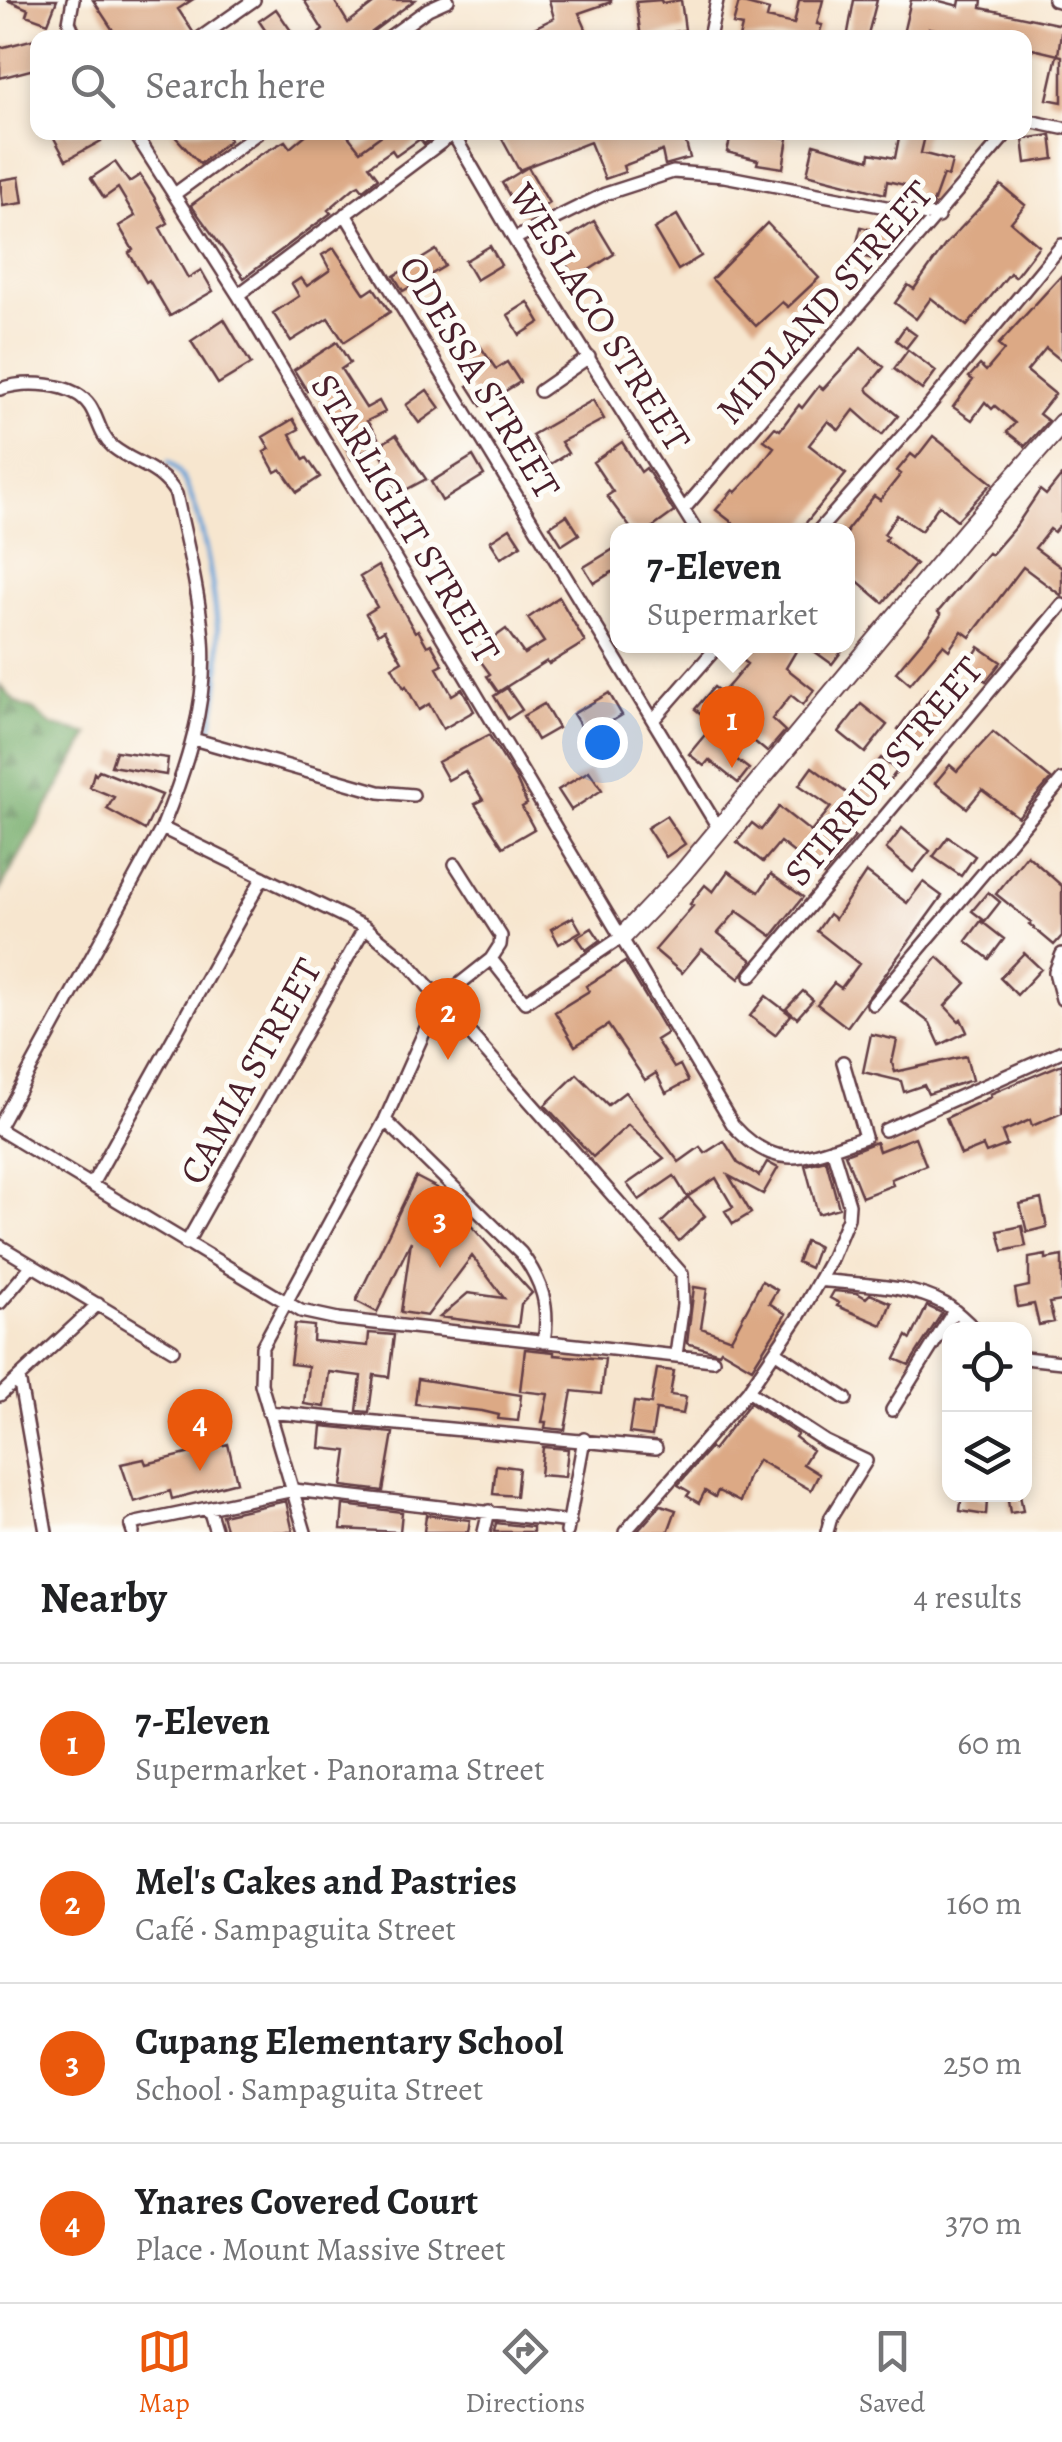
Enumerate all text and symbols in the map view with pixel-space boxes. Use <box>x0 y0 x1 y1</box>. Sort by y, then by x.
search box <box>30 30 1032 140</box>
icon: search <box>65 58 120 113</box>
text: Search here <box>145 59 326 111</box>
street label: MIDLAND STREET <box>704 169 944 435</box>
street label: WESLACO STREET <box>496 172 704 461</box>
street label: ODESSA STREET <box>387 246 573 509</box>
street label: STARLIGHT STREET <box>299 364 513 673</box>
popup <box>610 523 855 653</box>
text: 7-Eleven <box>647 540 782 592</box>
text: Supermarket <box>647 592 818 636</box>
street label: STIRRUP STREET <box>772 645 994 897</box>
pin: 1 <box>700 686 764 768</box>
your location <box>577 717 628 768</box>
street label: CAMIA STREET <box>166 948 334 1193</box>
pin: 2 <box>416 978 480 1060</box>
pin: 3 <box>408 1186 472 1268</box>
map controls <box>942 1322 1032 1502</box>
button: locate <box>942 1322 1032 1412</box>
pin: 4 <box>168 1388 232 1471</box>
button: layers <box>942 1412 1032 1502</box>
text: Nearby <box>40 1569 167 1626</box>
text: 4 results <box>913 1575 1022 1619</box>
text: 7-Eleven <box>135 1695 270 1747</box>
text: 1 <box>67 1721 78 1765</box>
text: 60 m <box>957 1721 1022 1765</box>
text: Supermarket · Panorama Street <box>135 1747 545 1791</box>
text: Mel's Cakes and Pastries <box>135 1855 517 1907</box>
text: 2 <box>65 1881 80 1925</box>
text: 160 m <box>946 1881 1022 1925</box>
text: Café · Sampaguita Street <box>135 1907 456 1951</box>
text: Cupang Elementary School <box>135 2015 563 2067</box>
text: 3 <box>66 2041 79 2085</box>
text: 250 m <box>943 2041 1022 2085</box>
text: School · Sampaguita Street <box>135 2067 483 2111</box>
text: Ynares Covered Court <box>135 2175 478 2227</box>
text: 4 <box>65 2201 80 2245</box>
text: 370 m <box>945 2201 1022 2245</box>
text: Place · Mount Massive Street <box>135 2227 505 2271</box>
tab: Map <box>137 2324 192 2422</box>
tab: Directions <box>465 2324 585 2422</box>
tab: Saved <box>859 2324 925 2422</box>

